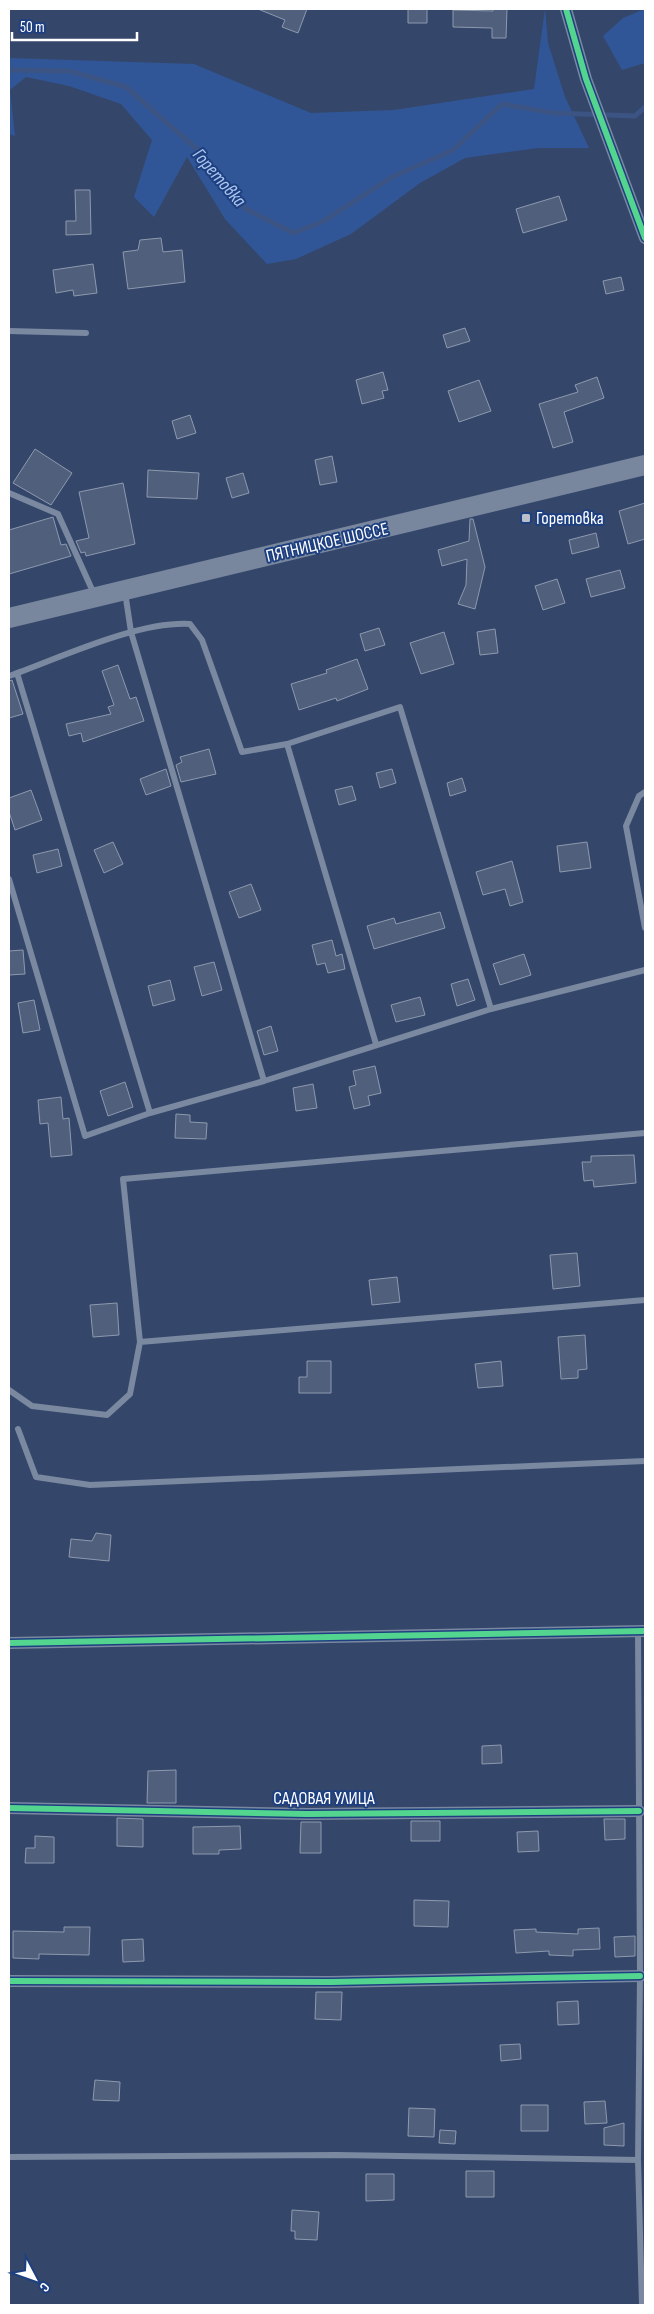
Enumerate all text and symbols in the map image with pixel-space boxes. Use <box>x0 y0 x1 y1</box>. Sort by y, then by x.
scale bar <box>12 10 138 42</box>
text: 50 m <box>20 18 45 37</box>
water label: Горетовка <box>187 144 251 212</box>
place label: Горетовка <box>536 508 604 529</box>
marker: Горетовка <box>520 512 532 524</box>
street label: ПЯТНИЦКОЕ ШОССЕ <box>264 518 390 567</box>
street label: САДОВАЯ УЛИЦА <box>273 1788 375 1809</box>
north arrow <box>10 2254 60 2304</box>
text: С <box>36 2279 53 2295</box>

